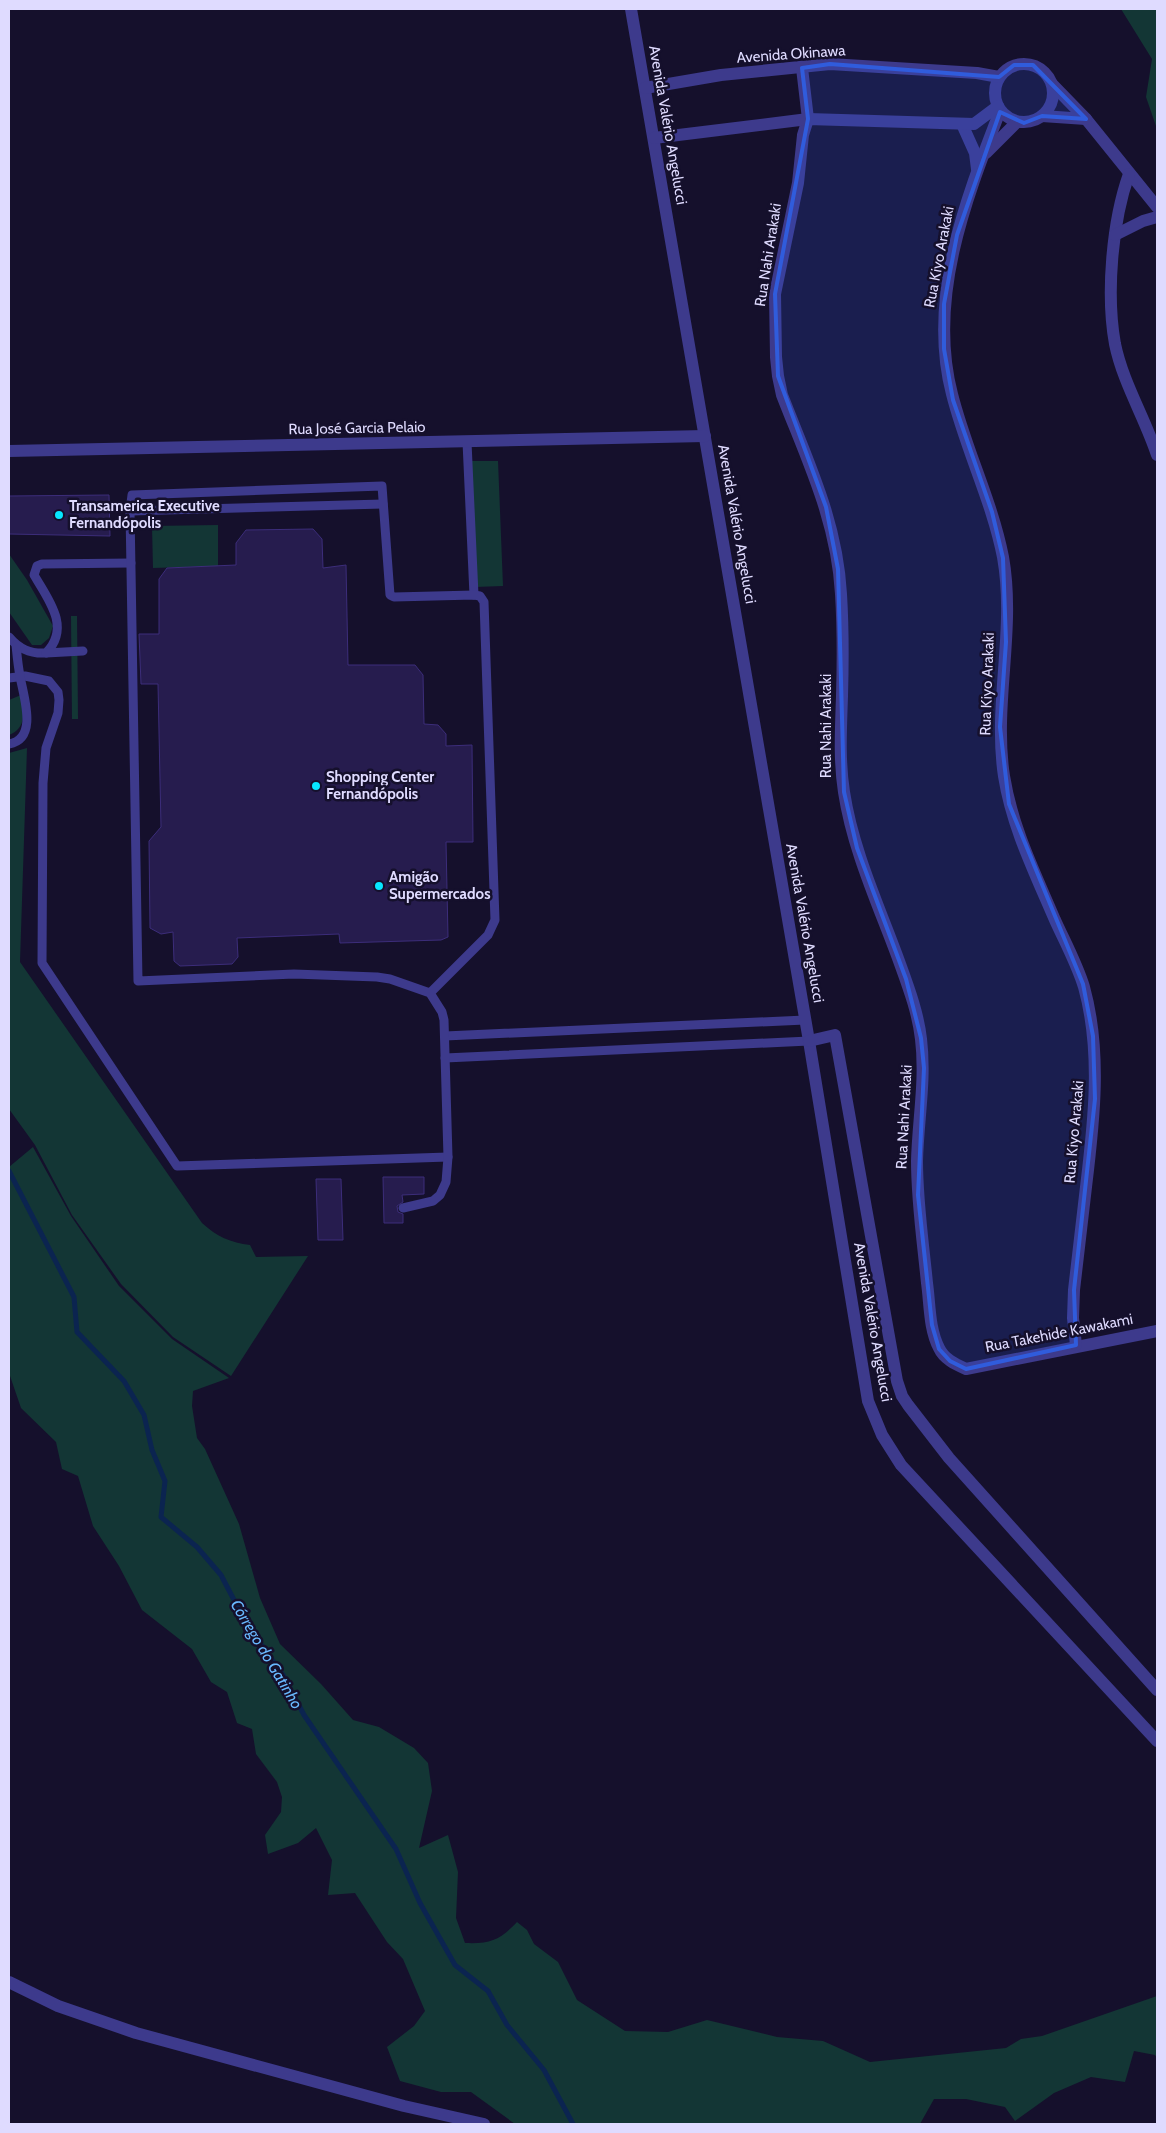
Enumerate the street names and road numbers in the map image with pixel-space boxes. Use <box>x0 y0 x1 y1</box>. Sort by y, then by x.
street label: Avenida Okinawa <box>736 41 847 67</box>
street label: Avenida Valério Angelucci <box>645 44 691 206</box>
street label: Rua Nahi Arakaki <box>751 202 785 308</box>
street label: Rua Kiyo Arakaki <box>920 205 958 309</box>
street label: Rua José Garcia Pelaio <box>288 418 426 438</box>
street label: Avenida Valério Angelucci <box>714 443 760 605</box>
street label: Rua Kiyo Arakaki <box>976 632 998 736</box>
street label: Rua Nahi Arakaki <box>817 674 835 778</box>
street label: Avenida Valério Angelucci <box>782 842 828 1004</box>
street label: Rua Nahi Arakaki <box>892 1064 916 1170</box>
street label: Rua Kiyo Arakaki <box>1061 1080 1087 1184</box>
street label: Avenida Valério Angelucci <box>850 1241 896 1403</box>
street label: Rua Takehide Kawakami <box>984 1310 1134 1356</box>

